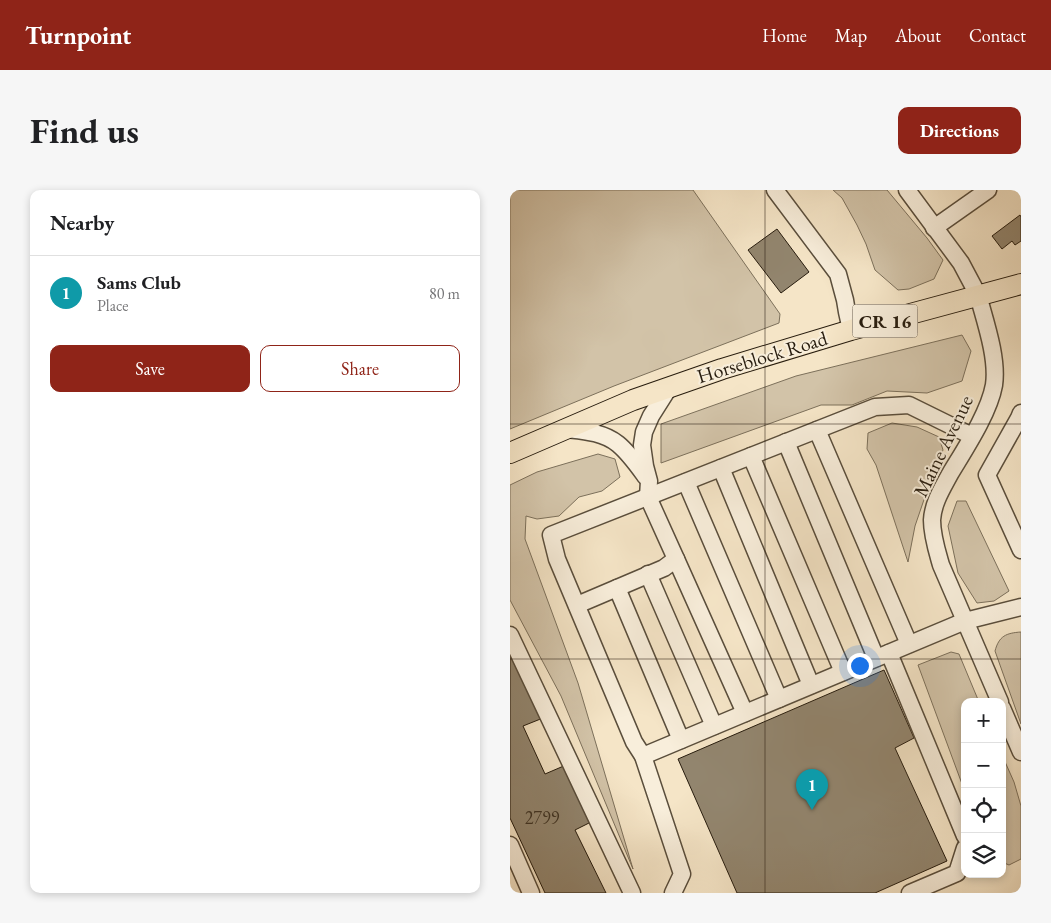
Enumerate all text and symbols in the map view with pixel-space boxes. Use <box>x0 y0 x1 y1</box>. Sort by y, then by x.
text: Turnpoint <box>25 20 131 51</box>
text: Home <box>762 24 807 47</box>
text: Map <box>835 24 867 47</box>
text: About <box>895 24 941 47</box>
text: Contact <box>969 24 1026 47</box>
button: Directions <box>898 107 1021 154</box>
text: Find us <box>30 108 139 153</box>
text: Nearby <box>50 209 114 236</box>
text: Sams Club <box>97 270 181 295</box>
text: 1 <box>62 283 70 304</box>
text: 80 m <box>429 283 460 304</box>
text: Place <box>97 295 129 316</box>
road number: CR 16 <box>852 304 918 338</box>
street label: Horseblock Road <box>694 325 831 389</box>
button: Save <box>50 345 250 392</box>
button: Share <box>260 345 460 392</box>
street label: Maine Avenue <box>907 391 979 501</box>
your location <box>847 653 873 679</box>
map controls <box>961 698 1006 878</box>
button: + <box>961 698 1006 743</box>
button: − <box>961 743 1006 788</box>
pin: 1 <box>796 769 828 810</box>
button: locate <box>961 788 1006 833</box>
house number: 2799 <box>525 806 560 829</box>
button: layers <box>961 833 1006 878</box>

